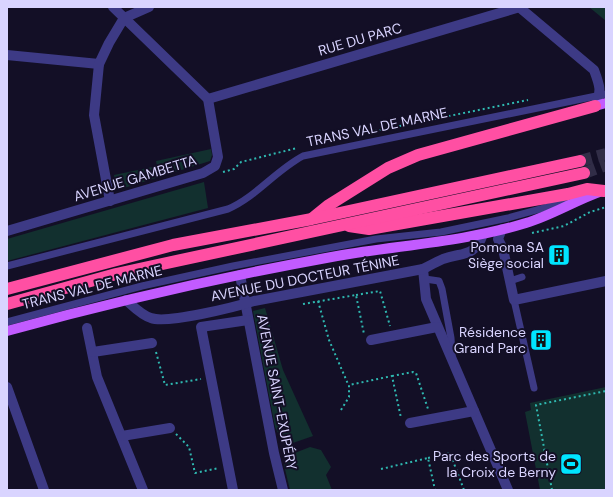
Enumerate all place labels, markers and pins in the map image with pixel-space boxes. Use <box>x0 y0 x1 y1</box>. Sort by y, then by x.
place label: Pomona SA Siège social <box>468 238 544 272</box>
building icon: Pomona SA Siège social <box>546 242 572 268</box>
place label: Résidence Grand Parc <box>454 323 526 357</box>
building icon: Résidence Grand Parc <box>528 327 554 353</box>
place label: Parc des Sports de la Croix de Berny <box>433 447 556 481</box>
sports icon: Parc des Sports de la Croix de Berny <box>558 451 584 477</box>

